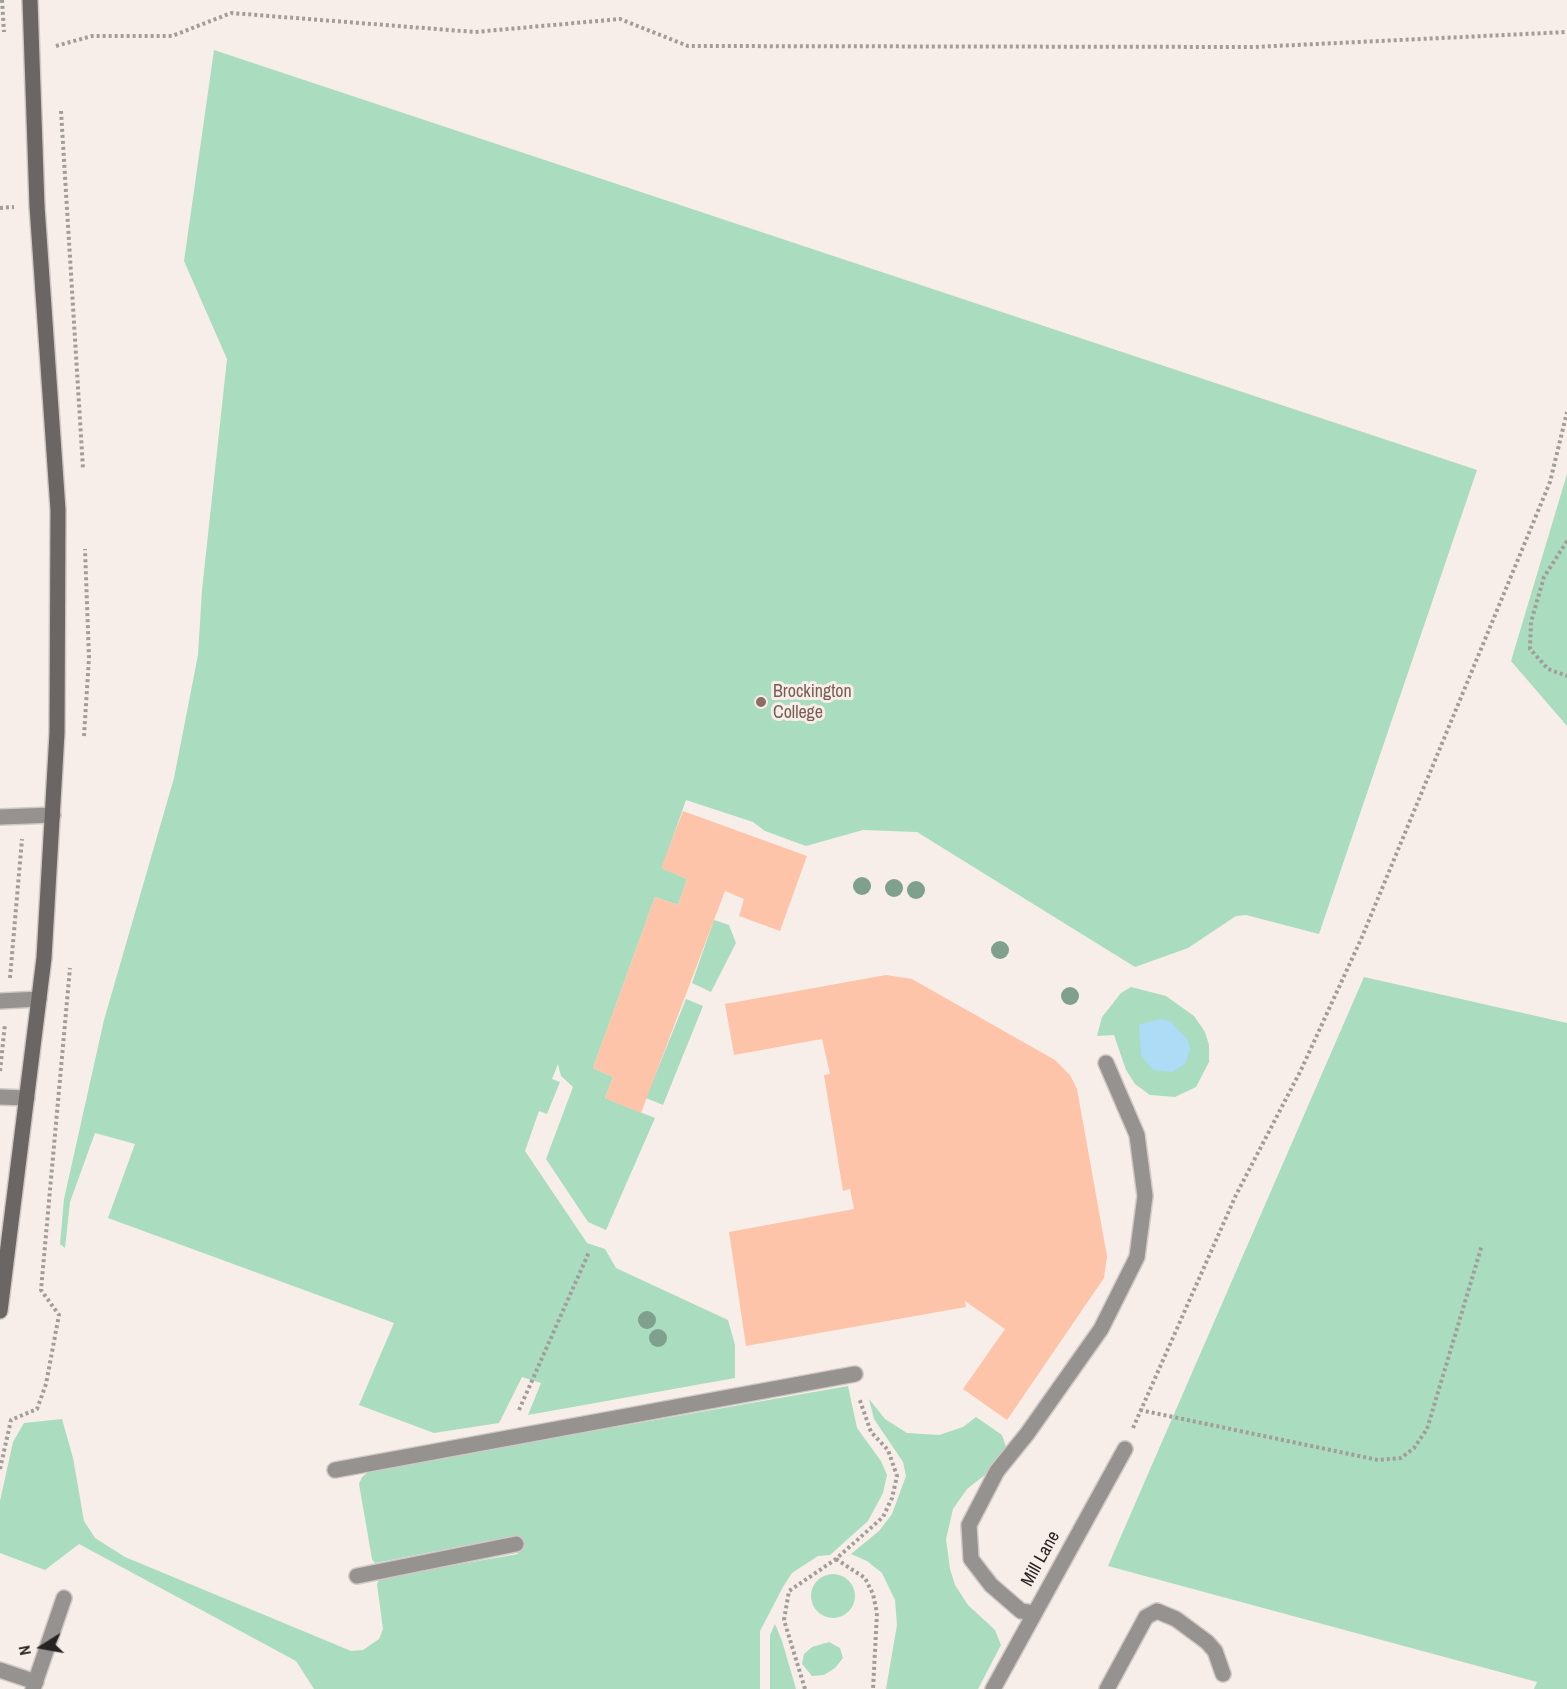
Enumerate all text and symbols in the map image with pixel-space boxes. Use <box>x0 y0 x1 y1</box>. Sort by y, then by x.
place label: Brockington College <box>773 681 852 724</box>
marker: Brockington College <box>754 695 768 709</box>
street label: Mill Lane <box>1017 1528 1065 1590</box>
north arrow <box>12 1617 72 1677</box>
text: N <box>13 1644 36 1657</box>

